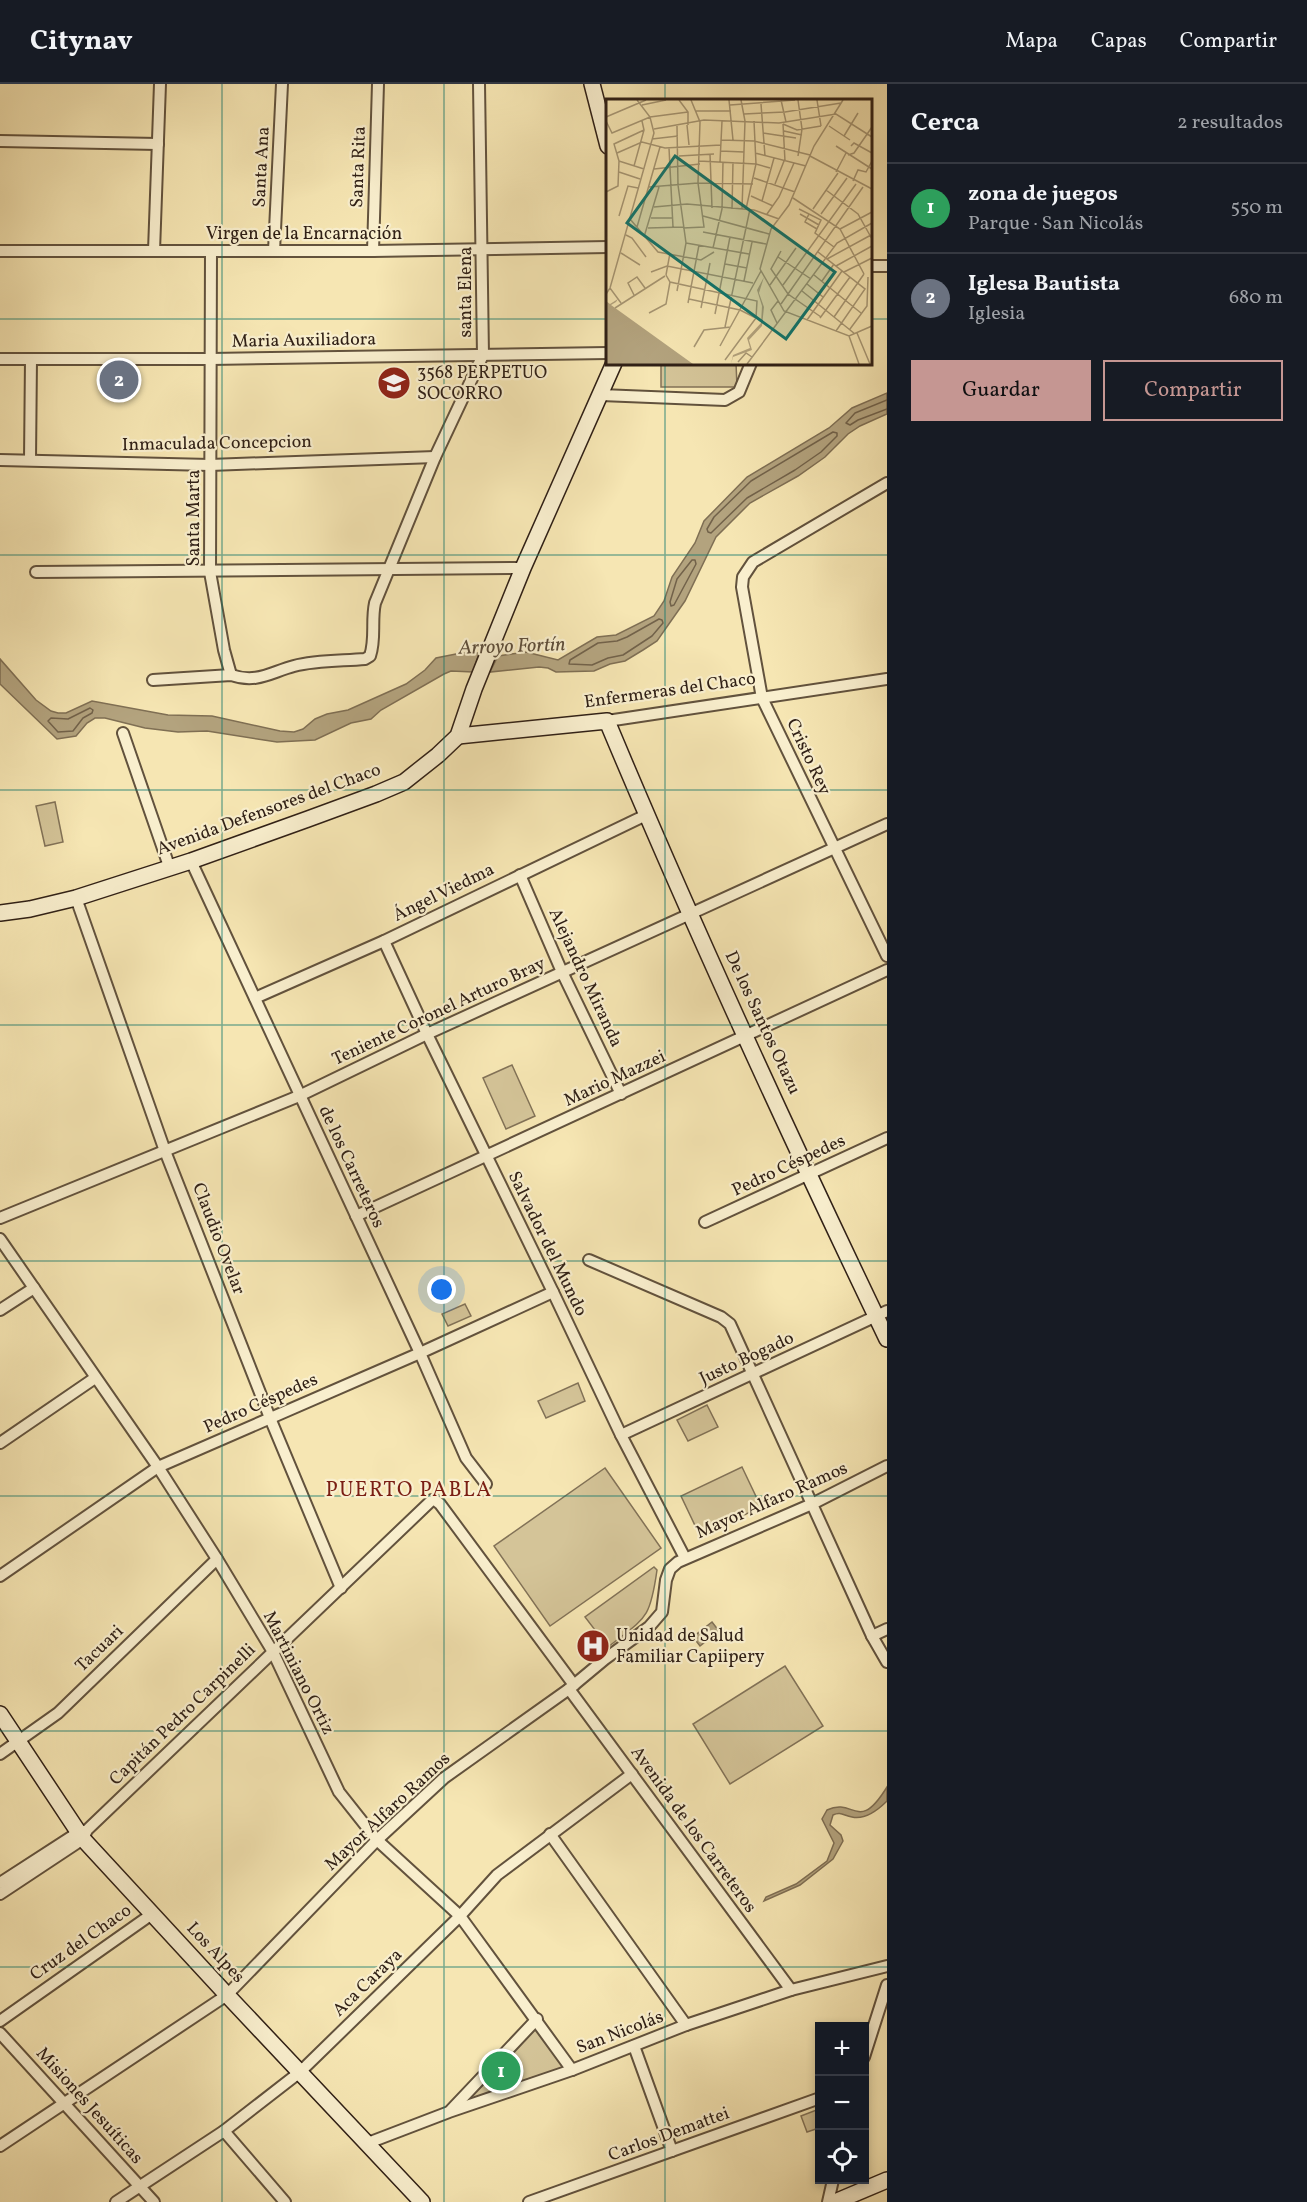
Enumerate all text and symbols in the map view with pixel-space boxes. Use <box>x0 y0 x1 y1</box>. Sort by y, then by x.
text: Citynav <box>30 22 133 61</box>
text: Mapa <box>1006 27 1058 56</box>
text: Capas <box>1091 27 1147 56</box>
text: Compartir <box>1180 27 1277 56</box>
inset map <box>606 99 872 364</box>
text: Cerca <box>911 105 980 141</box>
text: 2 resultados <box>1177 109 1283 137</box>
street label: Santa Ana <box>247 126 277 208</box>
street label: Santa Rita <box>345 126 373 208</box>
text: zona de juegos <box>968 179 1118 210</box>
text: 1 <box>926 194 935 222</box>
text: 550 m <box>1230 194 1283 222</box>
text: Parque · San Nicolás <box>968 210 1143 238</box>
street label: Virgen de la Encarnación <box>206 222 402 247</box>
street label: santa Elena <box>454 247 479 337</box>
text: Iglesa Bautista <box>968 269 1120 300</box>
text: 2 <box>925 284 936 312</box>
text: 680 m <box>1229 284 1283 312</box>
text: Iglesia <box>968 300 1025 328</box>
street label: Maria Auxiliadora <box>232 327 376 355</box>
pin: 2 <box>100 358 138 402</box>
button: Guardar <box>911 360 1091 421</box>
button: Compartir <box>1103 360 1283 421</box>
place label: 3568 PERPETUO SOCORRO <box>417 361 547 407</box>
school or university icon: 3568 PERPETUO SOCORRO <box>376 365 412 401</box>
street label: Inmaculada Concepcion <box>122 430 312 458</box>
street label: Santa Marta <box>182 469 207 567</box>
water label: Arroyo Fortín <box>457 631 566 663</box>
street label: Enfermeras del Chaco <box>583 667 757 715</box>
street label: Cristo Rey <box>779 715 837 800</box>
street label: Avenida Defensores del Chaco <box>153 758 385 862</box>
street label: Ángel Viedma <box>389 858 499 928</box>
street label: Alejandro Miranda <box>542 904 628 1052</box>
street label: De los Santos Otazu <box>718 947 806 1099</box>
street label: Teniente Coronel Arturo Bray <box>328 951 550 1072</box>
street label: Mario Mazzei <box>560 1045 670 1113</box>
street label: de los Carreteros <box>312 1102 390 1232</box>
street label: Pedro Céspedes <box>728 1129 850 1203</box>
street label: Salvador del Mundo <box>501 1167 593 1321</box>
street label: Claudio Ovelar <box>185 1179 251 1299</box>
your location <box>427 1275 456 1304</box>
street label: Justo Bogado <box>696 1326 798 1392</box>
street label: Pedro Céspedes <box>200 1368 322 1440</box>
street label: Mayor Alfaro Ramos <box>692 1456 852 1546</box>
district label: PUERTO PABLA <box>325 1476 493 1505</box>
street label: Martiniano Ortiz <box>256 1607 340 1739</box>
street label: Tacuari <box>70 1620 130 1678</box>
place label: Unidad de Salud Familiar Capiipery <box>616 1624 765 1670</box>
hospital icon: Unidad de Salud Familiar Capiipery <box>575 1628 611 1664</box>
street label: Capitán Pedro Carpinelli <box>104 1638 262 1792</box>
street label: Avenida de los Carreteros <box>624 1741 762 1919</box>
street label: Mayor Alfaro Ramos <box>320 1747 456 1877</box>
street label: Cruz del Chaco <box>25 1899 137 1987</box>
street label: Los Alpes <box>180 1917 250 1989</box>
street label: Aca Caraya <box>328 1943 408 2023</box>
street label: San Nicolás <box>573 2005 667 2061</box>
map controls <box>815 2022 869 2184</box>
button: + <box>815 2022 869 2076</box>
street label: Misiones Jesuíticas <box>30 2042 148 2170</box>
pin: 1 <box>482 2048 520 2094</box>
button: − <box>815 2076 869 2130</box>
street label: Carlos Demattei <box>605 2102 733 2168</box>
button: locate <box>815 2130 869 2184</box>

